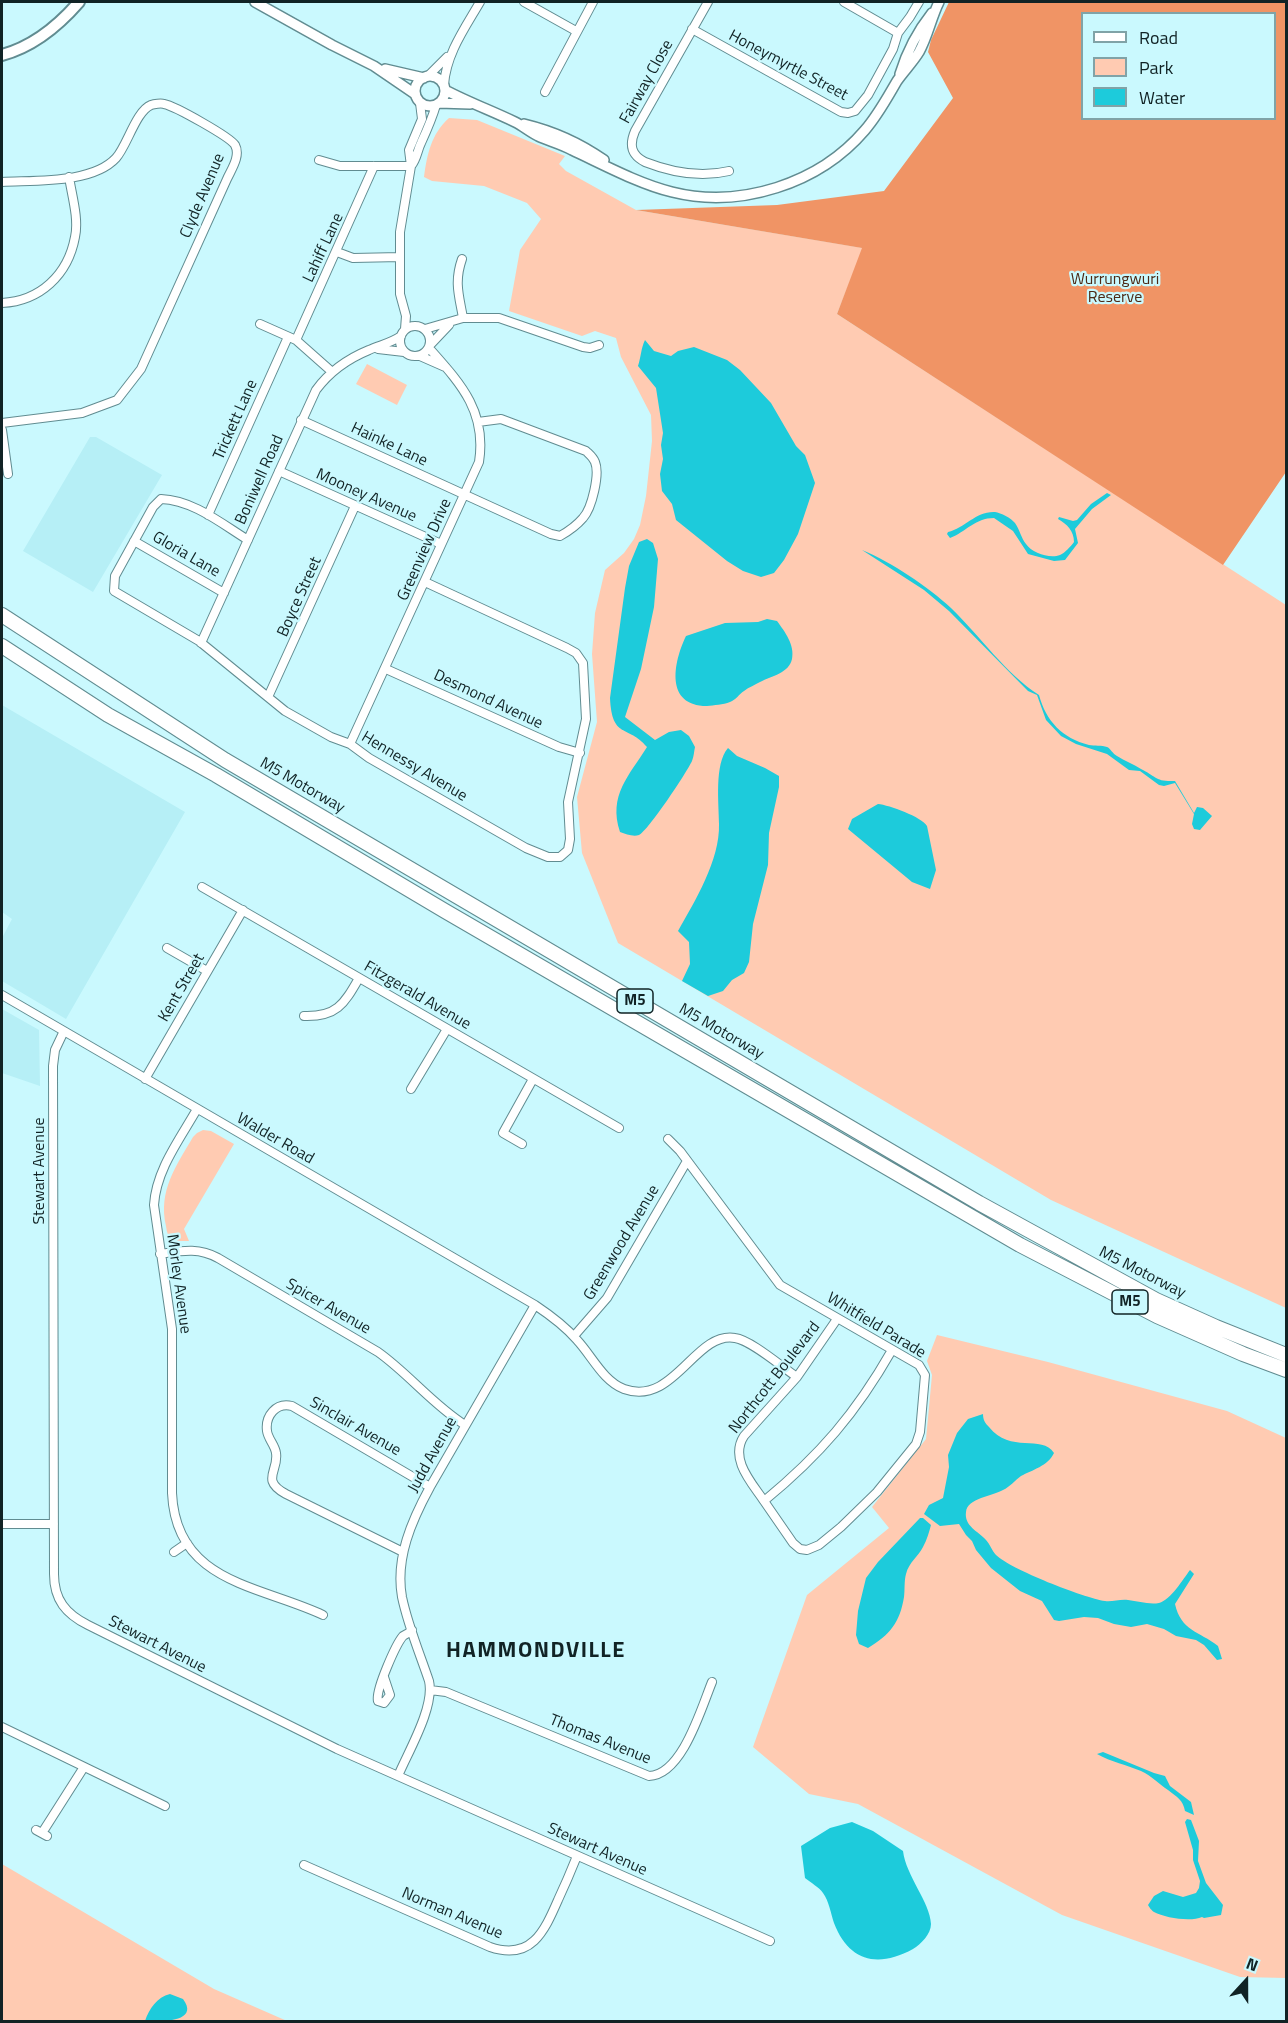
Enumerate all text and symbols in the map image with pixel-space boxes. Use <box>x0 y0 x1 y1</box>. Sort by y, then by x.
legend <box>1081 12 1276 120</box>
text: Road <box>1139 24 1178 51</box>
street label: Honeymyrtle Street <box>725 27 851 105</box>
street label: Fairway Close <box>616 37 678 127</box>
text: Park <box>1139 54 1173 81</box>
text: Water <box>1139 84 1185 111</box>
street label: Clyde Avenue <box>177 151 229 241</box>
street label: Lahiff Lane <box>300 210 348 286</box>
park label: Wurrungwuri Reserve <box>1071 270 1159 308</box>
street label: Trickett Lane <box>210 377 262 463</box>
street label: Hainke Lane <box>348 419 430 471</box>
street label: Boniwell Road <box>232 432 288 528</box>
street label: Mooney Avenue <box>313 465 419 527</box>
street label: Greenview Drive <box>394 496 456 604</box>
street label: Gloria Lane <box>149 528 223 582</box>
street label: Boyce Street <box>274 554 326 640</box>
street label: Desmond Avenue <box>430 666 546 734</box>
street label: Hennessy Avenue <box>358 728 470 806</box>
street label: M5 Motorway <box>256 754 348 818</box>
street label: Kent Street <box>155 950 209 1026</box>
street label: Fitzgerald Avenue <box>360 958 474 1034</box>
road number: M5 <box>617 989 653 1013</box>
street label: M5 Motorway <box>675 1000 767 1064</box>
street label: Walder Road <box>233 1109 317 1169</box>
street label: Stewart Avenue <box>30 1118 50 1224</box>
street label: Greenwood Avenue <box>580 1182 664 1304</box>
street label: Morley Avenue <box>162 1233 194 1335</box>
street label: M5 Motorway <box>1095 1243 1189 1303</box>
street label: Spicer Avenue <box>282 1275 374 1339</box>
street label: Whitfield Parade <box>823 1289 929 1363</box>
road number: M5 <box>1112 1290 1148 1314</box>
street label: Northcott Boulevard <box>725 1318 825 1438</box>
street label: Sinclair Avenue <box>306 1393 404 1461</box>
street label: Judd Avenue <box>404 1414 462 1496</box>
street label: Stewart Avenue <box>105 1612 209 1678</box>
district label: HAMMONDVILLE <box>446 1639 626 1665</box>
street label: Thomas Avenue <box>546 1711 654 1769</box>
street label: Stewart Avenue <box>544 1819 650 1881</box>
street label: Norman Avenue <box>398 1884 506 1944</box>
north arrow <box>1216 1951 1276 2011</box>
text: N <box>1243 1951 1262 1977</box>

